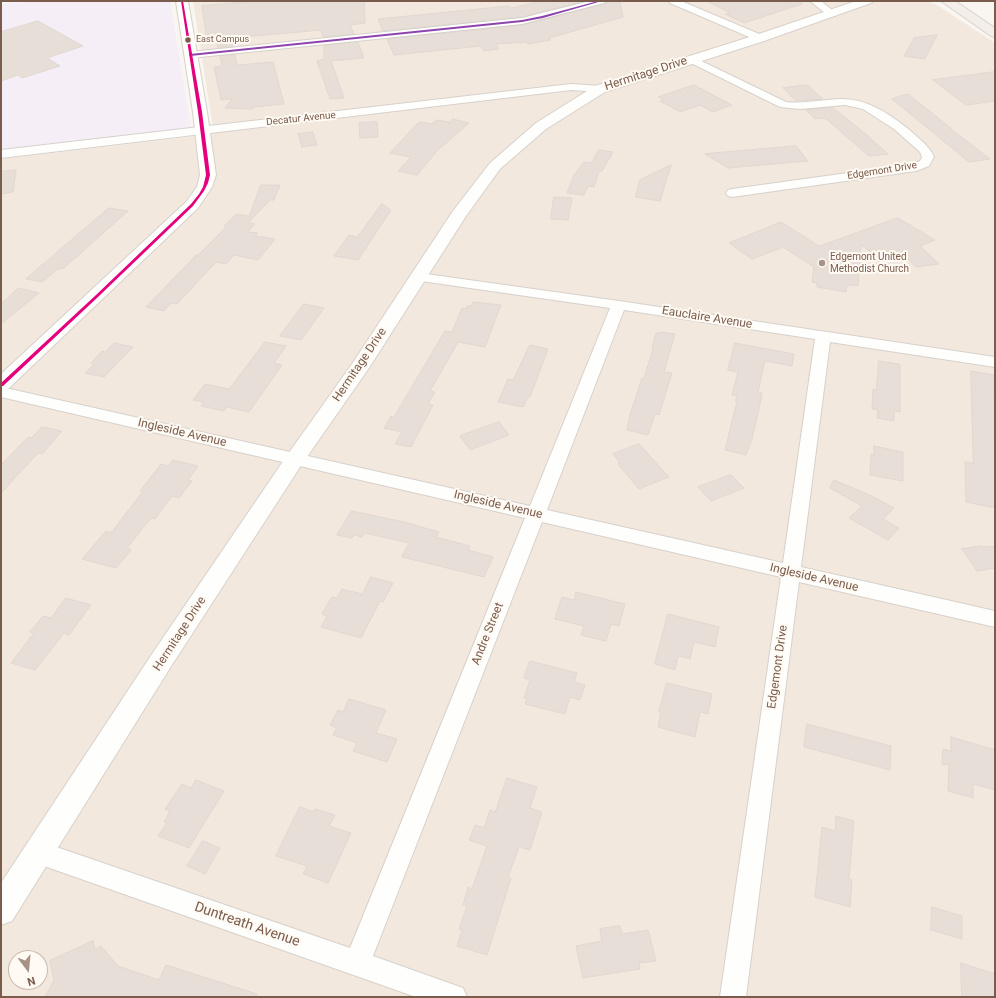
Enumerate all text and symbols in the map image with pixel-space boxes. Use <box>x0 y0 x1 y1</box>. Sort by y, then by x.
marker: East Campus <box>183 35 193 45</box>
place label: East Campus <box>196 35 249 45</box>
street label: Hermitage Drive <box>603 54 689 94</box>
street label: Decatur Avenue <box>266 109 336 129</box>
street label: Edgemont Drive <box>846 160 918 182</box>
place label: Edgemont United Methodist Church <box>830 251 909 274</box>
marker: Edgemont United Methodist Church <box>817 258 827 268</box>
street label: Eauclaire Avenue <box>661 304 753 332</box>
street label: Hermitage Drive <box>330 325 390 405</box>
street label: Ingleside Avenue <box>136 416 228 450</box>
street label: Ingleside Avenue <box>452 488 544 522</box>
street label: Ingleside Avenue <box>768 561 860 595</box>
street label: Hermitage Drive <box>151 594 209 674</box>
street label: Andre Street <box>469 601 507 667</box>
street label: Edgemont Drive <box>765 624 791 710</box>
street label: Duntreath Avenue <box>192 899 302 951</box>
north arrow <box>8 950 48 990</box>
text: N <box>26 974 37 988</box>

